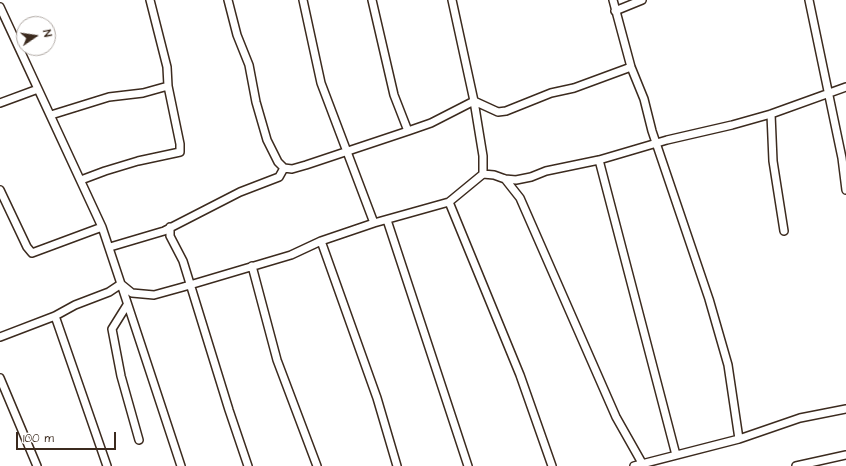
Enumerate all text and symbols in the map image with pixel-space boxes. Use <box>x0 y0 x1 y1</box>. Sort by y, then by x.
north arrow <box>16 16 56 56</box>
text: N <box>39 28 55 38</box>
scale bar <box>18 424 118 450</box>
text: 100 m <box>23 430 54 447</box>

